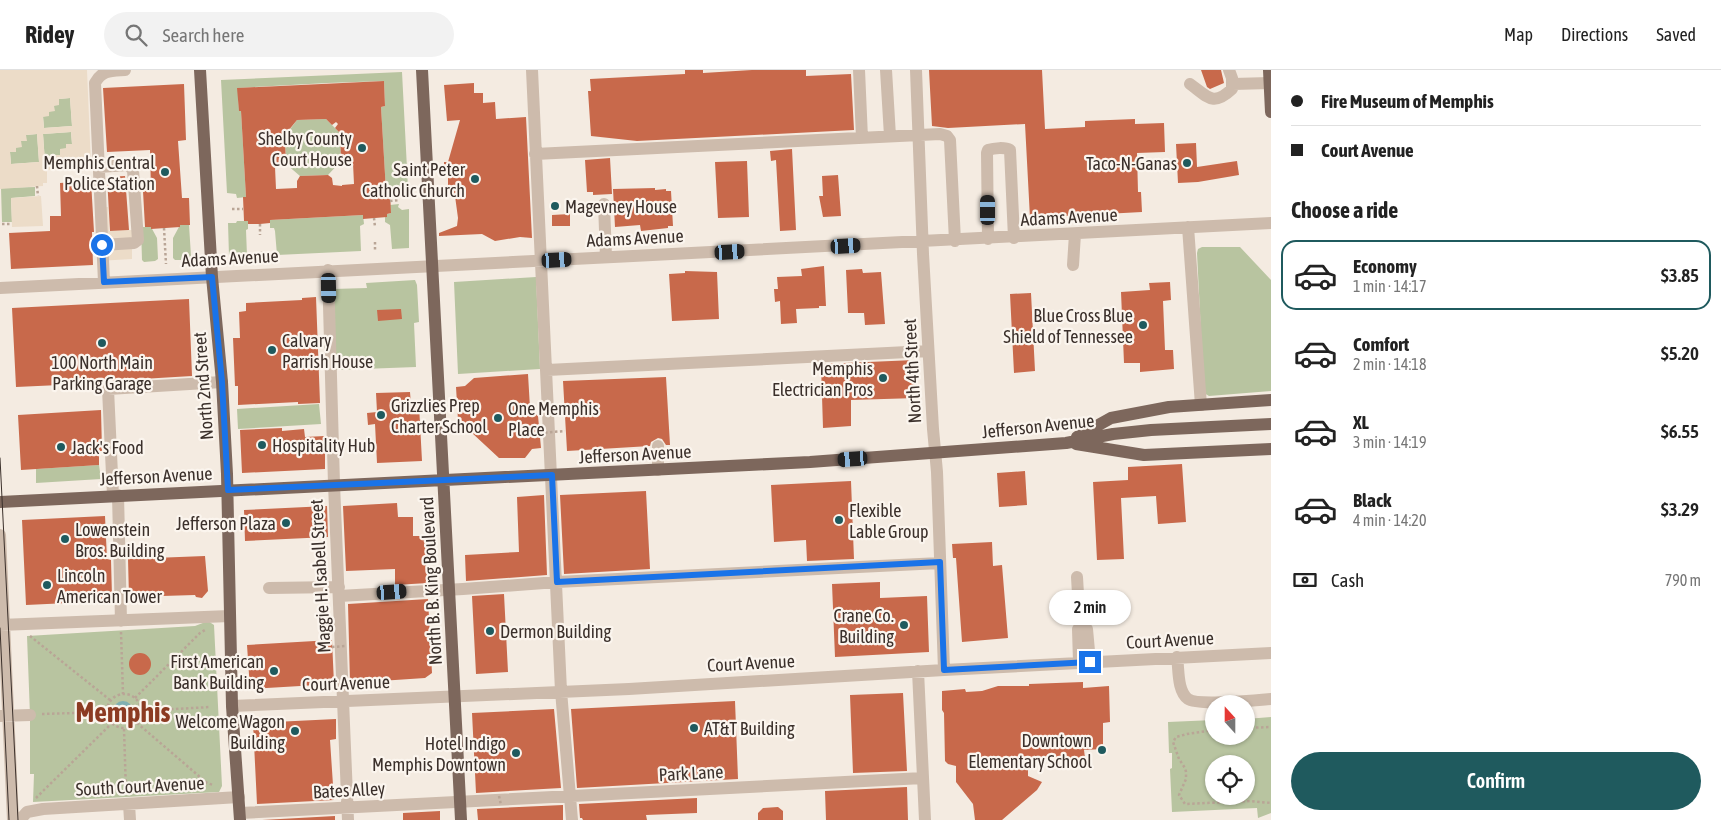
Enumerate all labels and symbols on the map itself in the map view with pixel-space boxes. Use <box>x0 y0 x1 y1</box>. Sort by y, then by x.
place label: Shelby County Court House <box>258 128 352 170</box>
marker: Shelby County Court House <box>356 142 368 154</box>
place label: Memphis Central Police Station <box>43 152 155 194</box>
place label: Taco-N-Ganas <box>1086 153 1177 174</box>
marker: Taco-N-Ganas <box>1181 157 1193 169</box>
place label: Saint Peter Catholic Church <box>362 159 466 201</box>
marker: Memphis Central Police Station <box>159 166 171 178</box>
marker: Saint Peter Catholic Church <box>469 173 481 185</box>
car <box>980 195 995 225</box>
place label: Magevney House <box>565 196 677 217</box>
marker: Magevney House <box>549 200 561 212</box>
street label: Adams Avenue <box>1020 204 1118 230</box>
street label: Adams Avenue <box>586 225 684 251</box>
route start <box>91 234 113 256</box>
car <box>830 238 861 254</box>
car <box>714 244 745 260</box>
street label: Adams Avenue <box>181 245 279 271</box>
car <box>541 252 572 268</box>
car <box>321 273 336 303</box>
place label: Blue Cross Blue Shield of Tennessee <box>1003 305 1133 347</box>
street label: North 4th Street <box>899 318 925 424</box>
marker: Blue Cross Blue Shield of Tennessee <box>1137 319 1149 331</box>
place label: Calvary Parrish House <box>282 330 373 372</box>
street label: North 2nd Street <box>189 331 217 441</box>
marker: 100 North Main Parking Garage <box>96 337 108 349</box>
marker: Calvary Parrish House <box>266 344 278 356</box>
place label: 100 North Main Parking Garage <box>51 352 153 394</box>
place label: Memphis Electrician Pros <box>772 358 873 400</box>
marker: Memphis Electrician Pros <box>877 372 889 384</box>
place label: Grizzlies Prep Charter School <box>391 395 487 437</box>
place label: One Memphis Place <box>508 398 599 440</box>
marker: Grizzlies Prep Charter School <box>375 409 387 421</box>
street label: Jefferson Avenue <box>981 410 1095 442</box>
marker: One Memphis Place <box>492 412 504 424</box>
place label: Hospitality Hub <box>272 435 375 456</box>
place label: Jack's Food <box>71 437 144 458</box>
marker: Hospitality Hub <box>256 439 268 451</box>
marker: Jack's Food <box>55 441 67 453</box>
street label: Jefferson Avenue <box>578 441 692 467</box>
car <box>837 450 868 468</box>
street label: Jefferson Avenue <box>99 463 213 489</box>
street label: North B. B. King Boulevard <box>416 496 446 666</box>
street label: Maggie H. Isabell Street <box>305 499 335 653</box>
place label: Flexible Lable Group <box>849 500 929 542</box>
place label: Jefferson Plaza <box>176 513 276 534</box>
marker: Flexible Lable Group <box>833 514 845 526</box>
marker: Jefferson Plaza <box>280 517 292 529</box>
place label: Lowenstein Bros. Building <box>75 519 165 561</box>
marker: Lowenstein Bros. Building <box>59 533 71 545</box>
place label: Lincoln American Tower <box>57 565 162 607</box>
marker: Lincoln American Tower <box>41 579 53 591</box>
car <box>376 583 407 601</box>
callout: 2 min <box>1049 590 1131 624</box>
place label: Crane Co. Building <box>833 605 894 647</box>
marker: Crane Co. Building <box>898 619 910 631</box>
place label: Dermon Building <box>500 621 612 642</box>
marker: Dermon Building <box>484 625 496 637</box>
street label: Court Avenue <box>1126 627 1214 653</box>
street label: Court Avenue <box>707 650 795 676</box>
place label: First American Bank Building <box>170 651 264 693</box>
route end <box>1079 651 1101 673</box>
marker: First American Bank Building <box>268 665 280 677</box>
street label: Court Avenue <box>302 671 390 695</box>
north arrow <box>1205 695 1255 745</box>
district label: Memphis <box>76 696 171 728</box>
place label: Welcome Wagon Building <box>176 711 285 753</box>
place label: AT&T Building <box>704 718 795 739</box>
marker: AT&T Building <box>688 722 700 734</box>
marker: Welcome Wagon Building <box>289 725 301 737</box>
place label: Downtown Elementary School <box>968 730 1092 772</box>
place label: Hotel Indigo Memphis Downtown <box>372 733 506 775</box>
marker: Downtown Elementary School <box>1096 744 1108 756</box>
marker: Hotel Indigo Memphis Downtown <box>510 747 522 759</box>
street label: Park Lane <box>658 761 724 785</box>
street label: South Court Avenue <box>75 772 205 800</box>
street label: Bates Alley <box>312 778 386 802</box>

